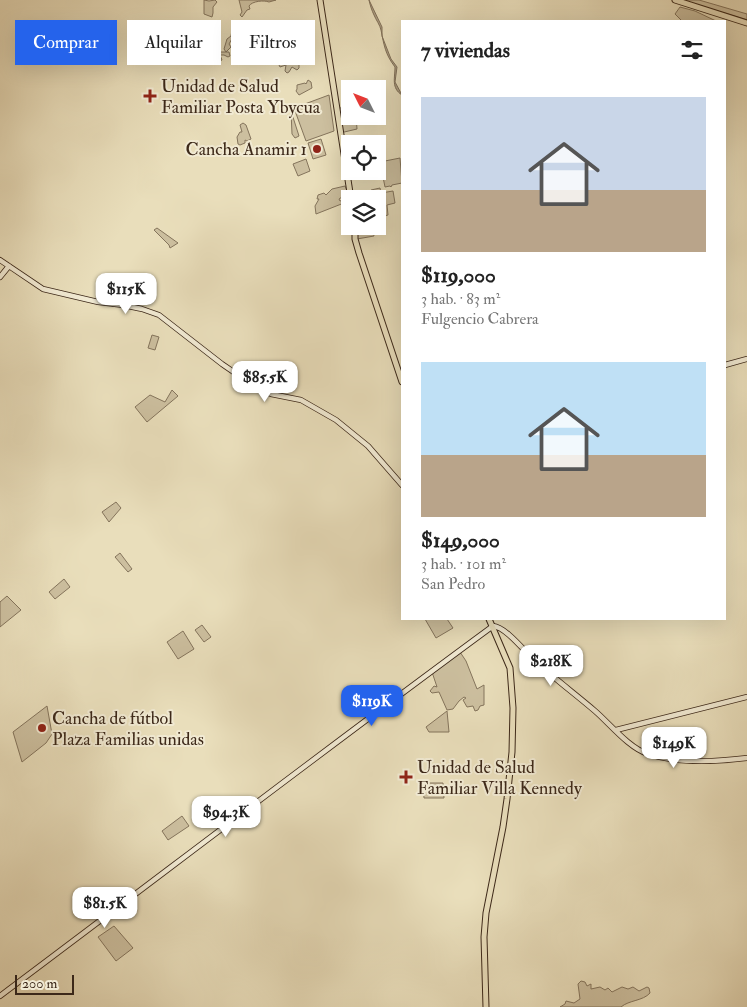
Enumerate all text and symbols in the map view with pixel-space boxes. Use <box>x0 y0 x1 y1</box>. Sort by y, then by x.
chip: Comprar <box>15 20 117 65</box>
chip: Alquilar <box>127 20 221 65</box>
chip: Filtros <box>231 20 315 65</box>
icon: filters <box>678 36 706 64</box>
text: 7 viviendas <box>421 37 510 64</box>
place label: Unidad de Salud Familiar Posta Ybycua <box>161 75 321 119</box>
north arrow <box>341 80 386 125</box>
map controls <box>341 80 386 235</box>
marker: Unidad de Salud Familiar Posta Ybycua <box>143 89 157 103</box>
icon: home <box>519 129 609 219</box>
button: locate <box>341 135 386 180</box>
place label: Cancha Anamir 1 <box>186 138 307 161</box>
marker: Cancha Anamir 1 <box>311 143 323 155</box>
button: layers <box>341 190 386 235</box>
text: $119,000 <box>421 262 496 289</box>
pin: $115K <box>91 272 161 315</box>
text: $115K <box>107 279 145 299</box>
text: 3 hab. · 83 m² <box>421 289 500 309</box>
text: Fulgencio Cabrera <box>421 309 539 329</box>
pin: $85.5K <box>224 360 306 403</box>
text: $85.5K <box>243 367 287 387</box>
icon: home <box>519 394 609 484</box>
text: $149,000 <box>421 527 500 554</box>
text: 3 hab. · 101 m² <box>421 554 506 574</box>
text: San Pedro <box>421 574 485 594</box>
pin: $218K <box>516 644 586 687</box>
text: $218K <box>530 651 572 671</box>
pin: $119K <box>337 684 407 727</box>
text: $119K <box>352 691 392 711</box>
place label: Cancha de fútbol Plaza Familias unidas <box>52 707 204 751</box>
marker: Cancha de fútbol Plaza Familias unidas <box>36 722 48 734</box>
pin: $149K <box>639 726 709 769</box>
text: $149K <box>653 733 695 753</box>
place label: Unidad de Salud Familiar Villa Kennedy <box>417 756 583 800</box>
marker: Unidad de Salud Familiar Villa Kennedy <box>399 770 413 784</box>
pin: $94.3K <box>185 796 267 838</box>
text: $94.3K <box>203 802 249 822</box>
pin: $81.5K <box>64 886 146 929</box>
text: $81.5K <box>83 893 127 913</box>
scale bar <box>15 972 74 995</box>
text: 200 m <box>22 975 57 992</box>

